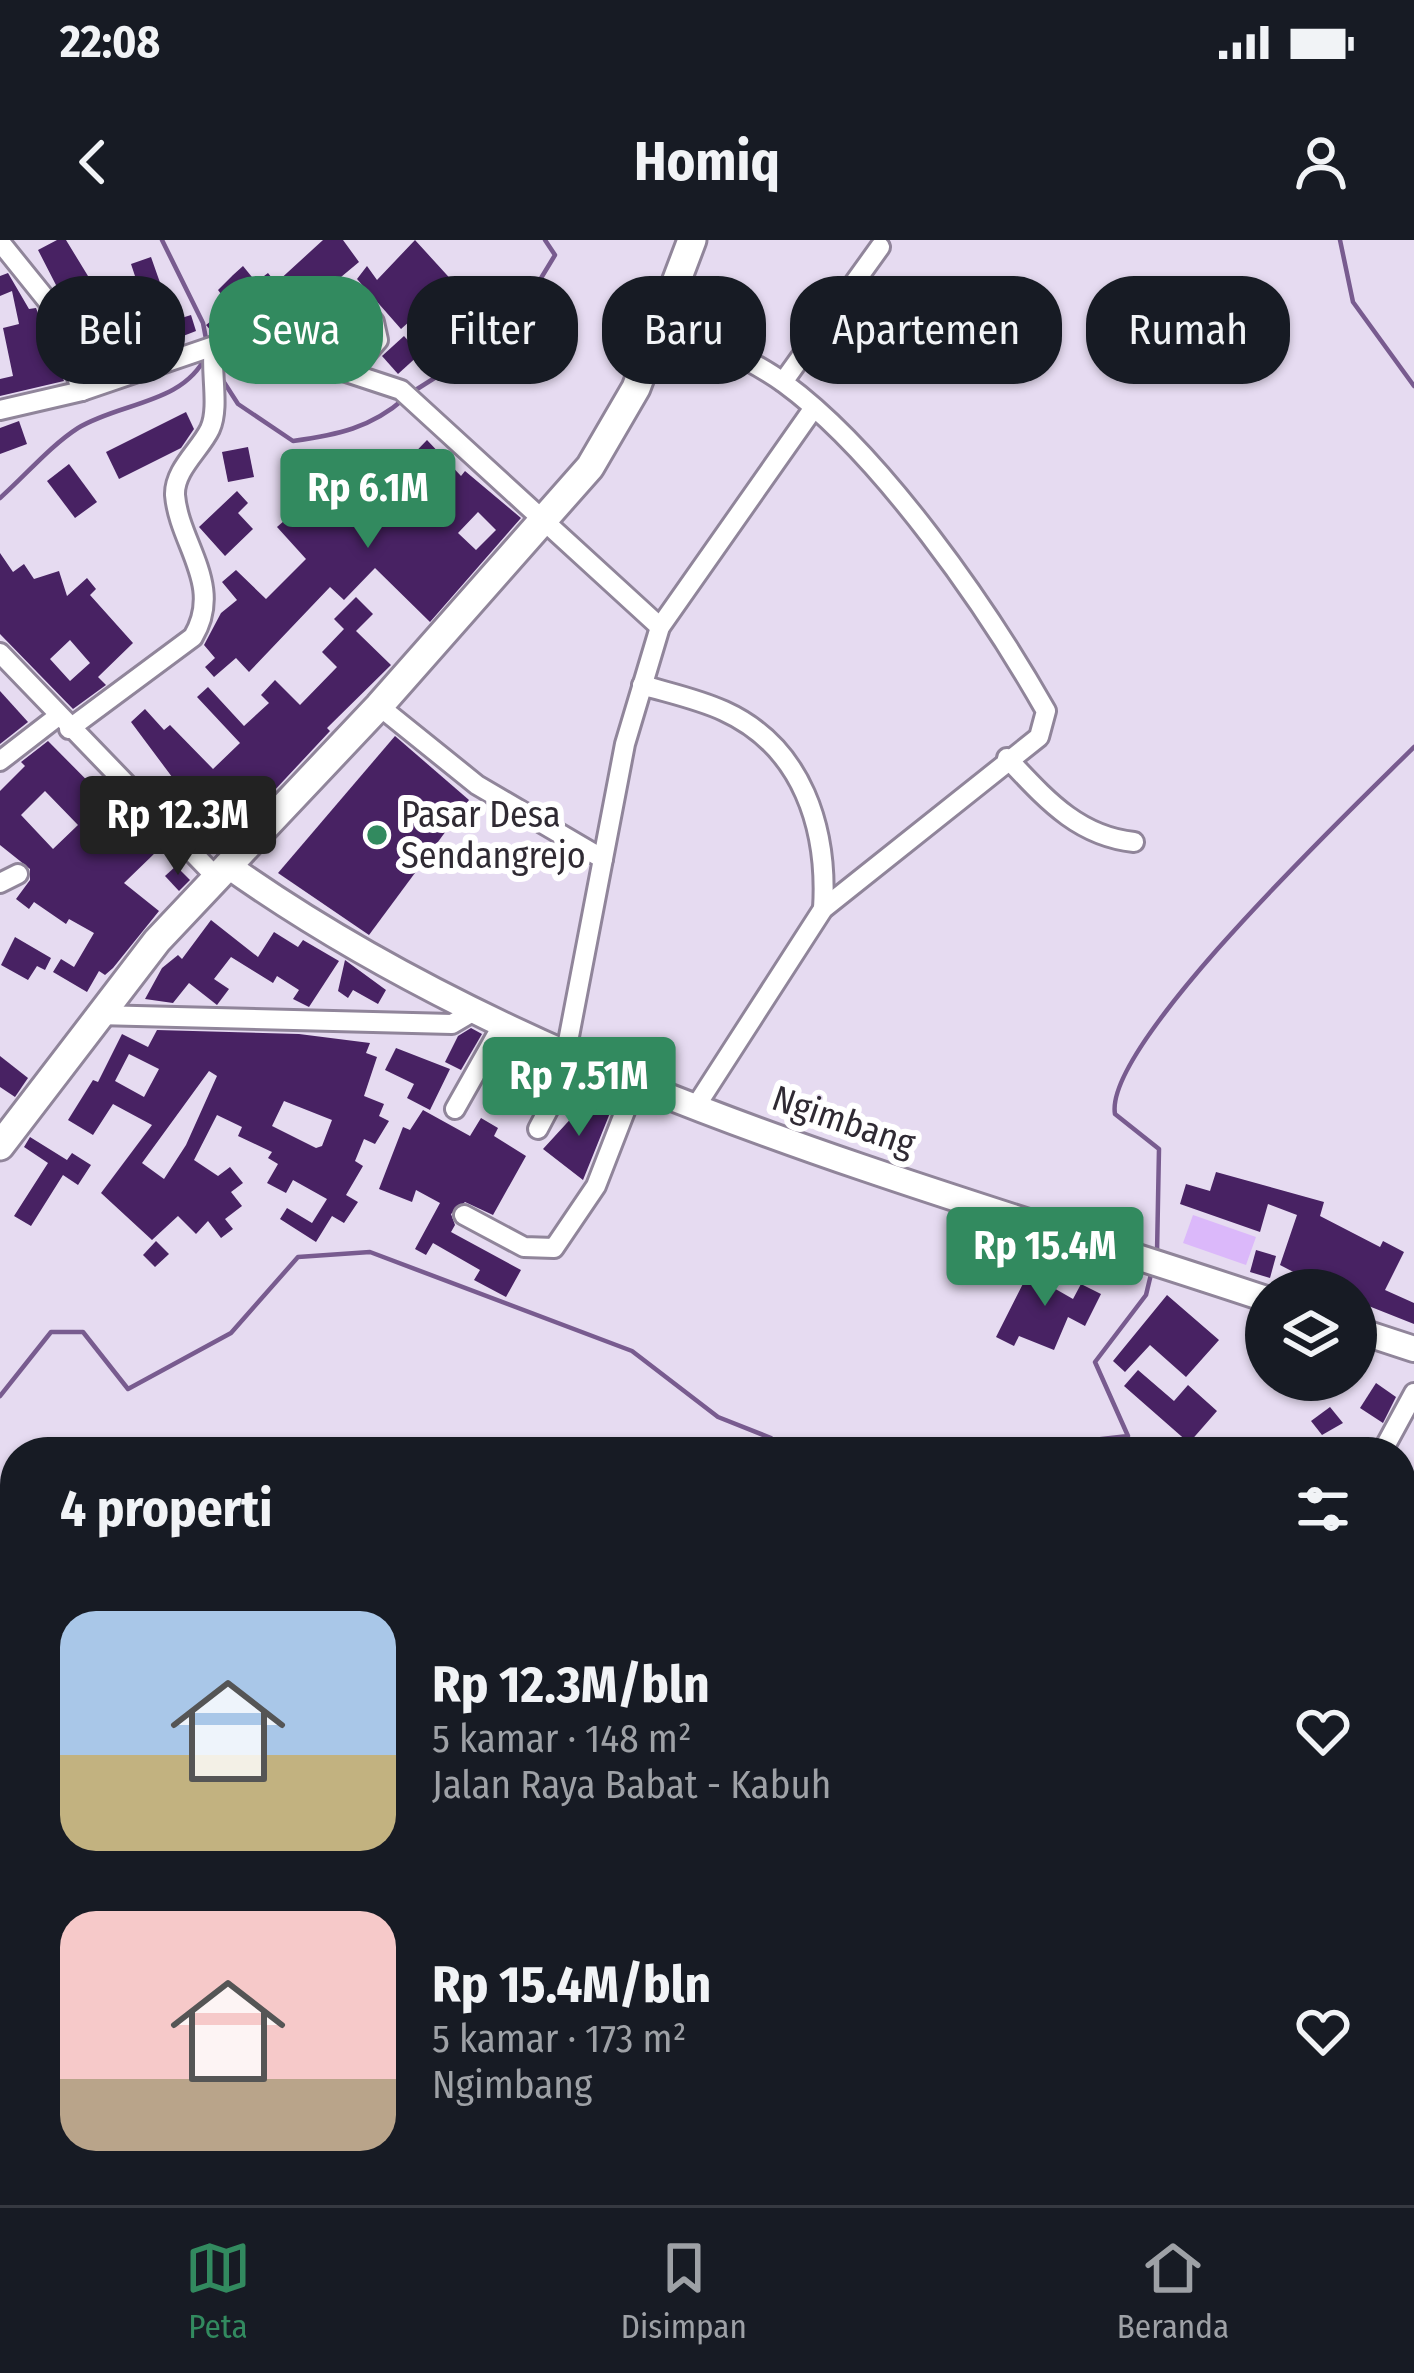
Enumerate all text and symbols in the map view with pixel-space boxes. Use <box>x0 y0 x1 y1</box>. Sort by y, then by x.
text: 22:08 <box>60 15 160 69</box>
icon: back <box>60 129 126 195</box>
icon: person <box>1288 129 1354 195</box>
text: Homiq <box>634 130 780 194</box>
chip: Beli <box>36 276 185 384</box>
chip: Sewa <box>209 276 383 384</box>
chip: Filter <box>407 276 578 384</box>
chip: Baru <box>602 276 766 384</box>
chip: Apartemen <box>790 276 1062 384</box>
chip: Rumah <box>1086 276 1290 384</box>
pin: Rp 6.1M <box>257 449 479 551</box>
text: Rp 6.1M <box>307 465 429 511</box>
pin: Rp 12.3M <box>54 776 302 878</box>
text: Rp 12.3M <box>107 792 249 838</box>
place label: Pasar Desa Sendangrejo <box>401 793 586 878</box>
marker: Pasar Desa Sendangrejo <box>364 822 390 848</box>
pin: Rp 7.51M <box>455 1037 703 1139</box>
text: Rp 7.51M <box>510 1053 648 1099</box>
street label: Ngimbang <box>767 1076 921 1166</box>
pin: Rp 15.4M <box>921 1207 1169 1309</box>
text: Rp 15.4M <box>973 1223 1117 1269</box>
map controls <box>1245 1269 1377 1401</box>
button: layers <box>1245 1269 1377 1401</box>
icon: filters <box>1290 1476 1356 1542</box>
text: 4 properti <box>60 1478 272 1540</box>
text: Rp 12.3M/bln <box>432 1654 710 1716</box>
icon: home <box>156 1659 300 1803</box>
icon: heart <box>1290 1698 1356 1764</box>
text: 5 kamar · 148 m² <box>432 1716 692 1762</box>
text: Jalan Raya Babat - Kabuh <box>432 1762 831 1808</box>
text: Rp 15.4M/bln <box>432 1954 711 2016</box>
icon: home <box>156 1959 300 2103</box>
icon: heart <box>1290 1998 1356 2064</box>
text: 5 kamar · 173 m² <box>432 2016 686 2062</box>
text: Ngimbang <box>432 2062 592 2108</box>
tab: Peta <box>185 2235 251 2347</box>
tab: Disimpan <box>621 2235 747 2347</box>
tab: Beranda <box>1117 2235 1229 2347</box>

